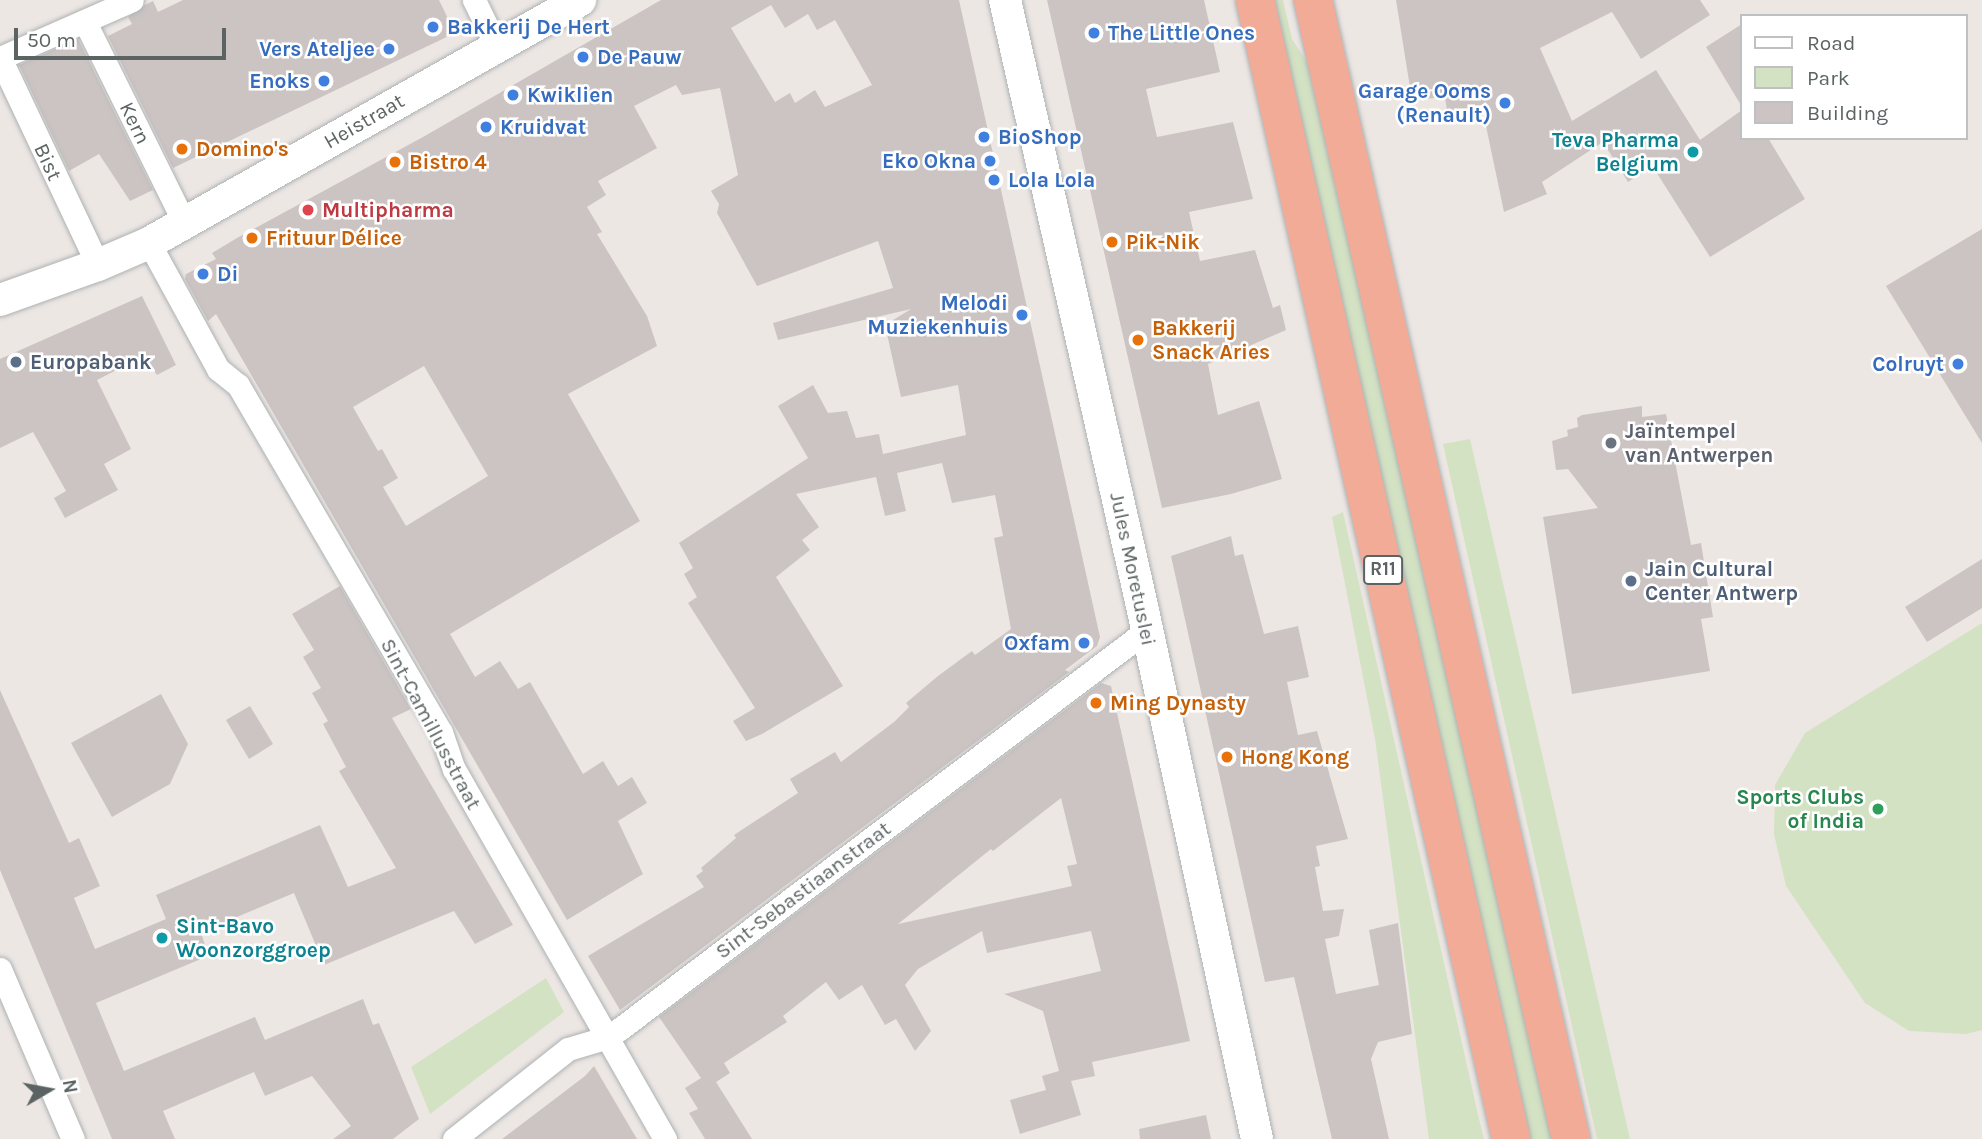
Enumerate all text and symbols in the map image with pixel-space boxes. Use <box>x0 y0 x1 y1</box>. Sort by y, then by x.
scale bar <box>18 14 229 58</box>
place label: Bakkerij De Hert <box>447 14 610 40</box>
legend <box>1741 14 1968 140</box>
marker: Bakkerij De Hert <box>425 19 441 35</box>
place label: The Little Ones <box>1108 20 1255 46</box>
marker: The Little Ones <box>1086 25 1102 41</box>
text: 50 m <box>27 28 76 52</box>
text: Road <box>1807 31 1855 55</box>
place label: Vers Ateljee <box>259 36 375 62</box>
marker: Vers Ateljee <box>381 41 397 57</box>
place label: De Pauw <box>597 44 681 70</box>
marker: De Pauw <box>575 49 591 65</box>
text: Park <box>1807 66 1850 90</box>
place label: Enoks <box>249 68 310 94</box>
marker: Enoks <box>316 73 332 89</box>
place label: Garage Ooms (Renault) <box>1358 78 1491 128</box>
place label: Kwiklien <box>527 82 613 108</box>
marker: Kwiklien <box>505 87 521 103</box>
street label: Heistraat <box>319 88 409 154</box>
marker: Garage Ooms (Renault) <box>1497 95 1513 111</box>
street label: Kern <box>114 98 156 148</box>
text: Building <box>1807 101 1888 125</box>
place label: Kruidvat <box>500 114 586 140</box>
marker: Kruidvat <box>478 119 494 135</box>
place label: BioShop <box>998 124 1082 150</box>
place label: Teva Pharma Belgium <box>1552 127 1679 177</box>
marker: BioShop <box>976 129 992 145</box>
place label: Domino's <box>196 136 289 162</box>
street label: Bist <box>28 139 68 185</box>
marker: Domino's <box>174 141 190 157</box>
marker: Teva Pharma Belgium <box>1685 144 1701 160</box>
place label: Eko Okna <box>882 148 976 174</box>
place label: Bistro 4 <box>409 149 487 175</box>
marker: Eko Okna <box>982 153 998 169</box>
marker: Bistro 4 <box>387 154 403 170</box>
place label: Lola Lola <box>1008 167 1095 193</box>
marker: Lola Lola <box>986 172 1002 188</box>
place label: Multipharma <box>322 197 454 223</box>
marker: Multipharma <box>300 202 316 218</box>
place label: Frituur Délice <box>266 225 402 251</box>
place label: Pik-Nik <box>1126 229 1200 255</box>
marker: Frituur Délice <box>244 230 260 246</box>
marker: Pik-Nik <box>1104 234 1120 250</box>
place label: Di <box>217 261 238 287</box>
marker: Di <box>195 266 211 282</box>
place label: Melodi Muziekenhuis <box>867 290 1008 340</box>
marker: Melodi Muziekenhuis <box>1014 307 1030 323</box>
place label: Bakkerij Snack Aries <box>1152 315 1270 365</box>
marker: Bakkerij Snack Aries <box>1130 332 1146 348</box>
place label: Europabank <box>30 349 151 375</box>
place label: Colruyt <box>1872 351 1944 377</box>
marker: Europabank <box>8 354 24 370</box>
marker: Colruyt <box>1950 356 1966 372</box>
place label: Jaïntempel van Antwerpen <box>1625 418 1773 468</box>
marker: Jaïntempel van Antwerpen <box>1603 435 1619 451</box>
street label: Jules Moretuslei <box>1104 490 1162 648</box>
road number: R11 <box>1362 554 1404 586</box>
place label: Jain Cultural Center Antwerp <box>1645 556 1798 606</box>
marker: Jain Cultural Center Antwerp <box>1623 573 1639 589</box>
place label: Oxfam <box>1004 630 1070 656</box>
street label: Sint-Camillusstraat <box>375 634 487 814</box>
marker: Oxfam <box>1076 635 1092 651</box>
place label: Ming Dynasty <box>1110 690 1246 716</box>
marker: Ming Dynasty <box>1088 695 1104 711</box>
place label: Hong Kong <box>1241 744 1349 770</box>
marker: Hong Kong <box>1219 749 1235 765</box>
place label: Sports Clubs of India <box>1736 784 1864 834</box>
marker: Sports Clubs of India <box>1870 801 1886 817</box>
street label: Sint-Sebastiaanstraat <box>710 816 896 964</box>
place label: Sint-Bavo Woonzorggroep <box>176 913 331 963</box>
marker: Sint-Bavo Woonzorggroep <box>154 930 170 946</box>
north arrow <box>14 1055 84 1125</box>
text: N <box>58 1078 82 1095</box>

